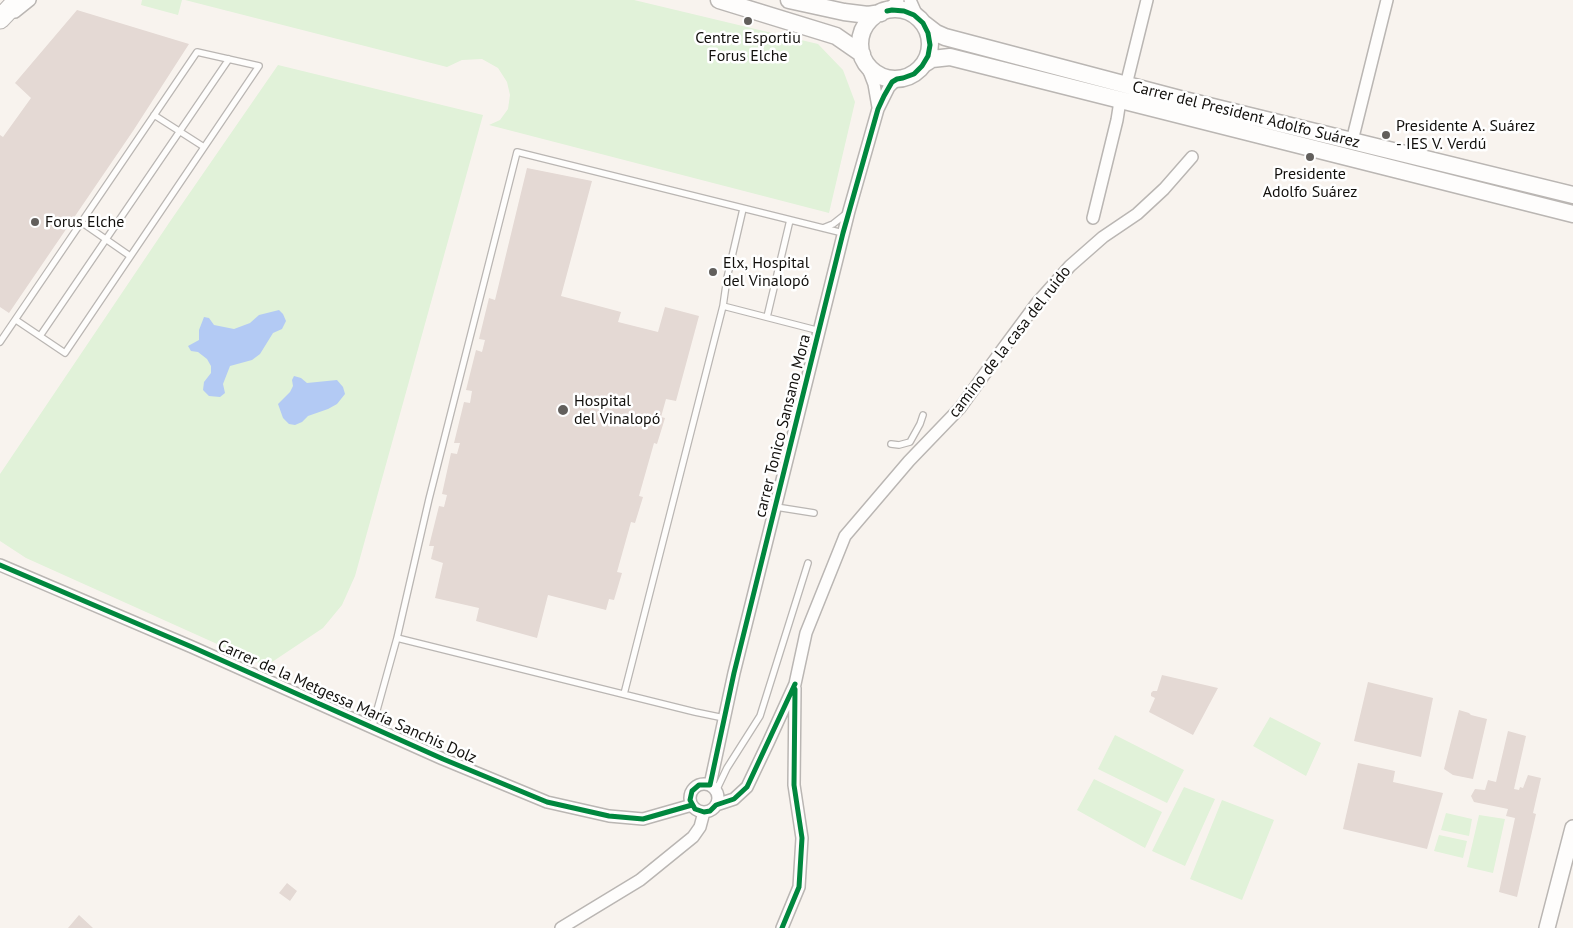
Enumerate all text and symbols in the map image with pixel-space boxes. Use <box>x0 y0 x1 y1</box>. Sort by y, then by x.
marker: Centre Esportiu Forus Elche <box>742 15 754 27</box>
place label: Centre Esportiu Forus Elche <box>695 28 801 66</box>
street label: Carrer del President Adolfo Suárez <box>1130 77 1362 153</box>
place label: Presidente A. Suárez - IES V. Verdú <box>1396 116 1535 154</box>
marker: Presidente A. Suárez - IES V. Verdú <box>1380 129 1392 141</box>
marker: Presidente Adolfo Suárez <box>1304 151 1316 163</box>
place label: Presidente Adolfo Suárez <box>1263 164 1357 202</box>
place label: Forus Elche <box>45 212 124 232</box>
marker: Forus Elche <box>29 216 41 228</box>
place label: Elx, Hospital del Vinalopó <box>723 253 809 291</box>
street label: camino de la casa del ruido <box>945 262 1075 422</box>
marker: Elx, Hospital del Vinalopó <box>707 266 719 278</box>
street label: carrer Tonico Sansano Mora <box>751 332 815 520</box>
place label: Hospital del Vinalopó <box>574 391 660 429</box>
marker: Hospital del Vinalopó <box>556 403 570 417</box>
street label: Carrer de la Metgessa María Sanchis Dolz <box>214 636 480 768</box>

